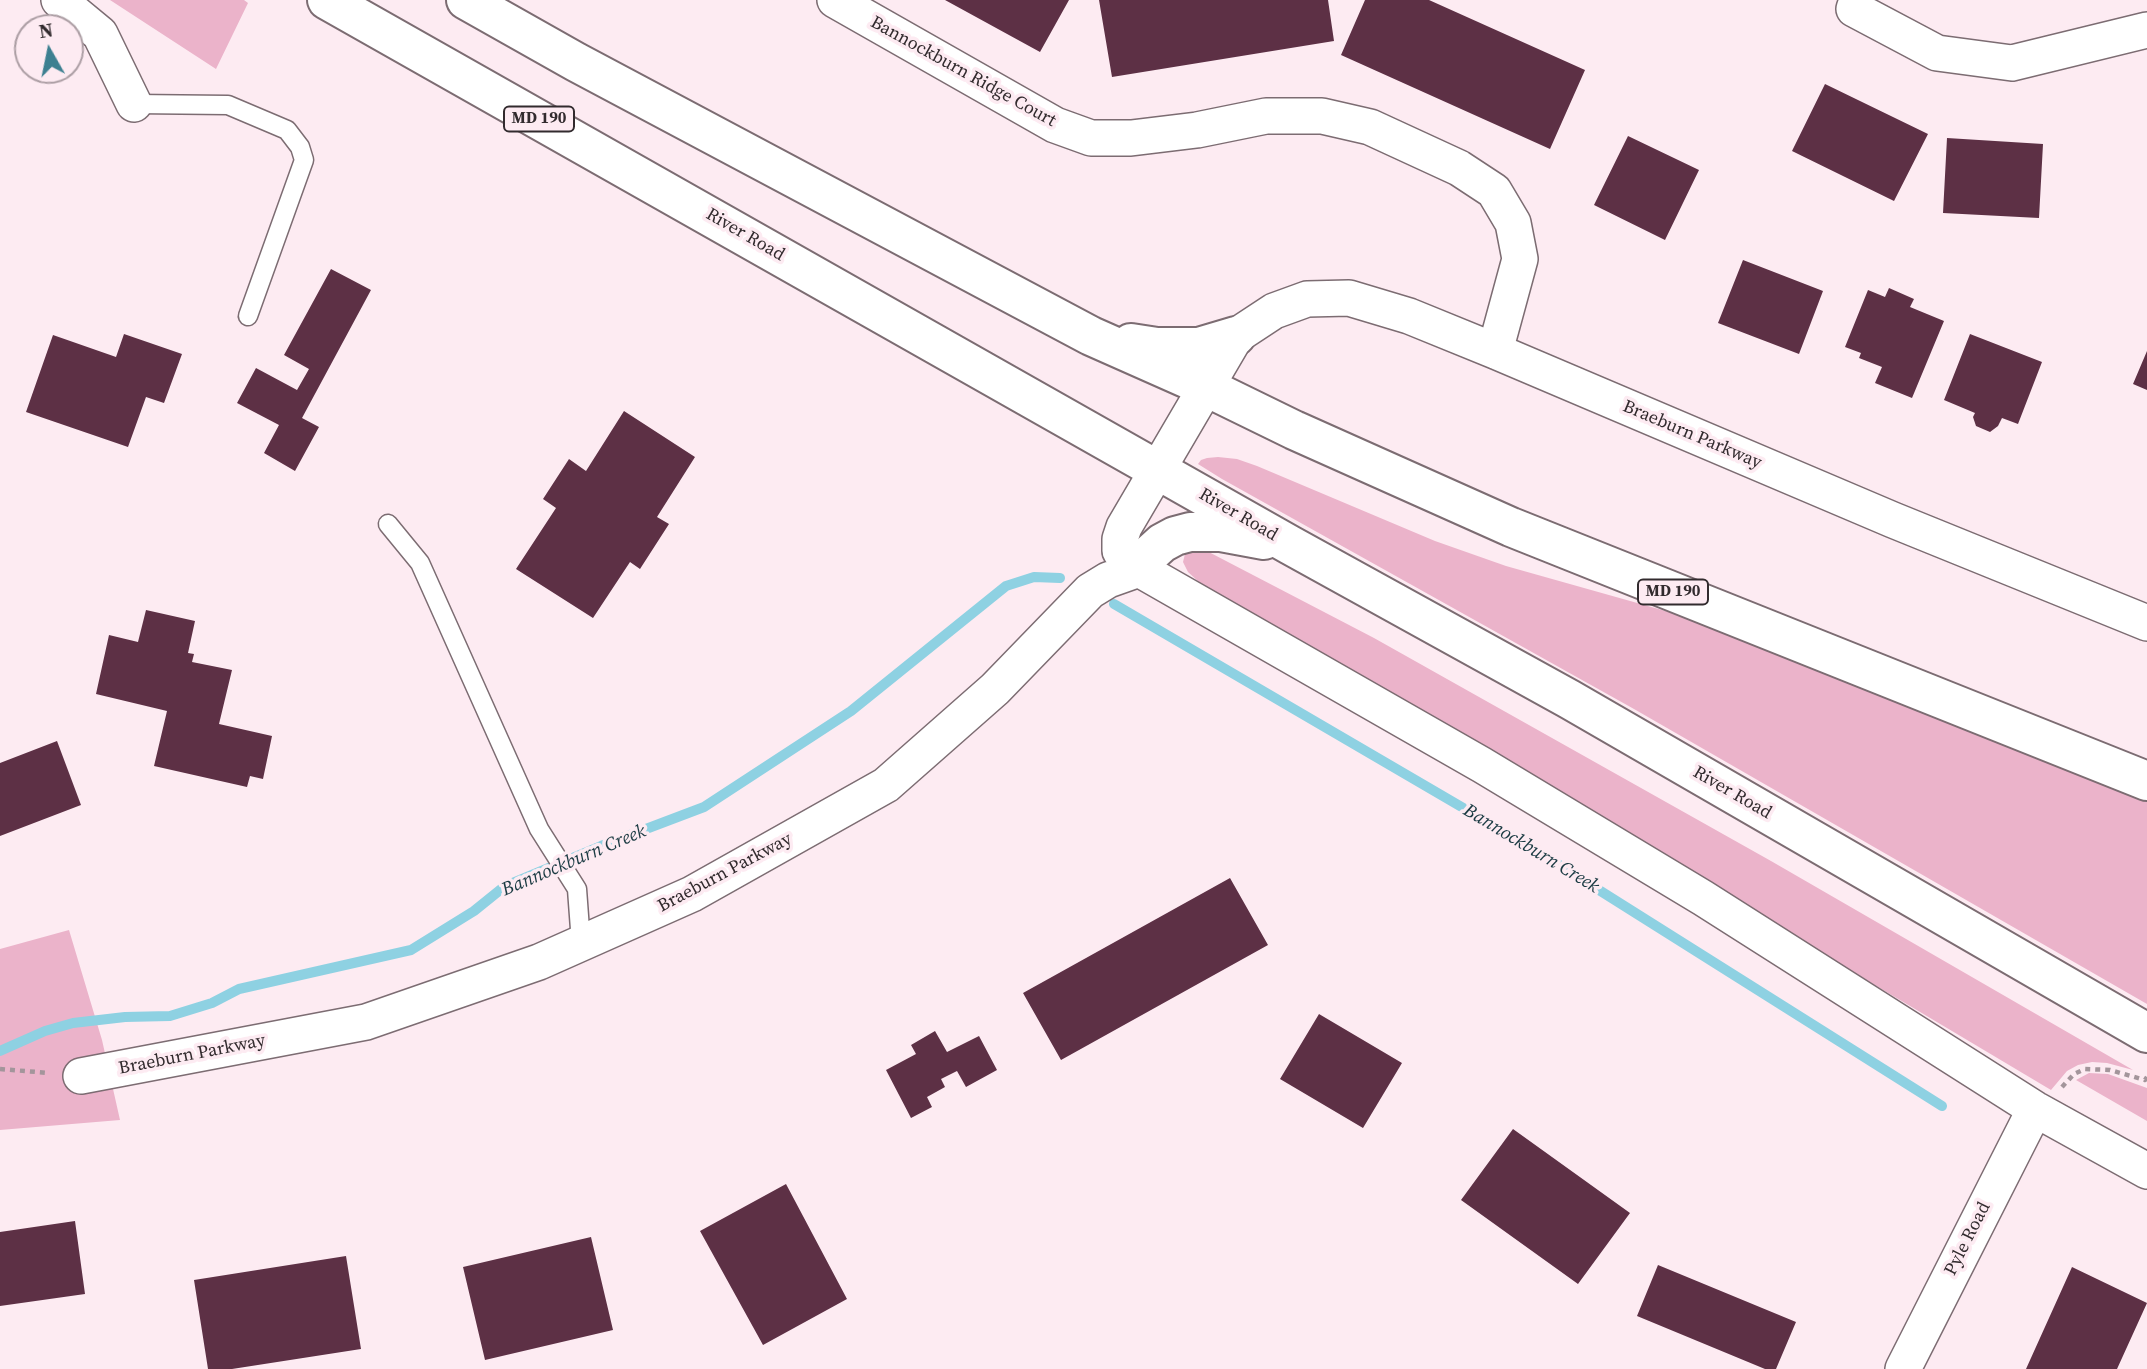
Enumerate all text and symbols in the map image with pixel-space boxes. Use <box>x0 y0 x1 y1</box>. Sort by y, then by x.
street label: Bannockburn Ridge Court <box>866 12 1060 132</box>
north arrow <box>14 14 84 84</box>
text: N <box>37 16 55 44</box>
road number: MD 190 <box>504 106 574 132</box>
street label: River Road <box>702 204 788 266</box>
street label: Braeburn Parkway <box>1619 396 1765 474</box>
street label: River Road <box>1195 484 1281 546</box>
road number: MD 190 <box>1638 580 1708 604</box>
street label: River Road <box>1689 762 1775 824</box>
water label: Bannockburn Creek <box>1459 799 1603 899</box>
water label: Bannockburn Creek <box>498 820 650 902</box>
street label: Braeburn Parkway <box>654 829 796 917</box>
street label: Braeburn Parkway <box>117 1030 267 1080</box>
street label: Pyle Road <box>1940 1199 1996 1279</box>

